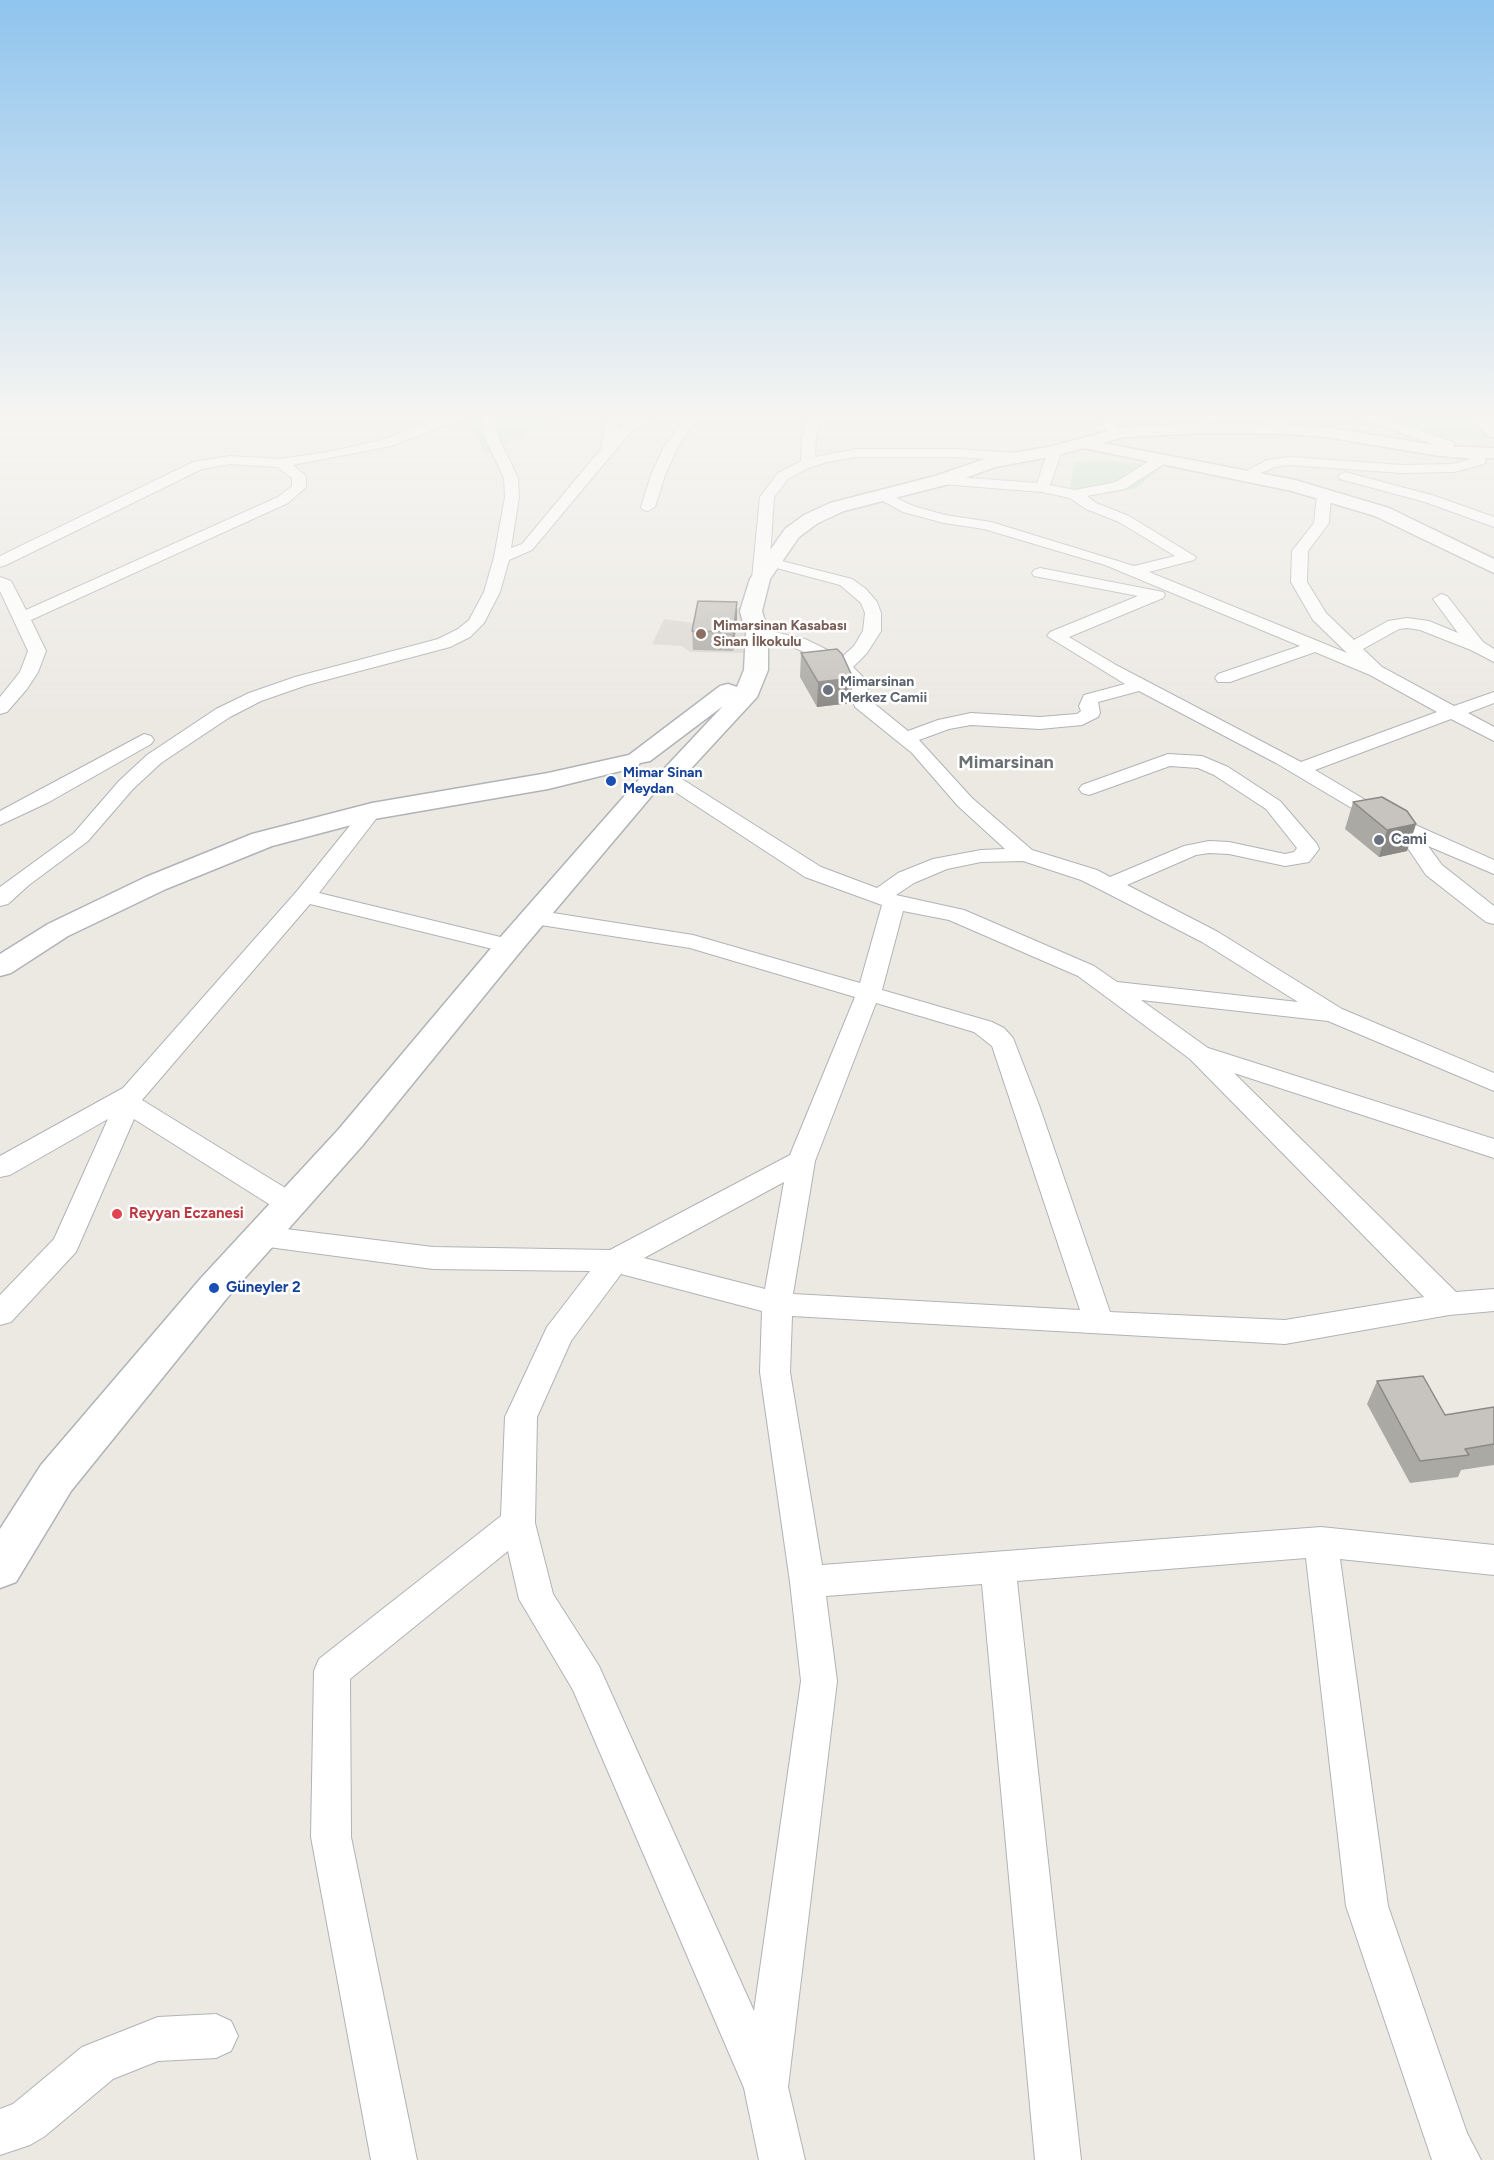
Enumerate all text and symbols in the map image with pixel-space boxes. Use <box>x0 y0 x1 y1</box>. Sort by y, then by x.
place label: Mimarsinan Kasabası Sinan İlkokulu <box>713 618 847 650</box>
marker: Mimarsinan Kasabası Sinan İlkokulu <box>694 627 708 641</box>
place label: Mimarsinan Merkez Camii <box>840 674 927 706</box>
marker: Mimarsinan Merkez Camii <box>821 683 835 697</box>
district label: Mimarsinan <box>958 752 1054 774</box>
place label: Mimar Sinan Meydan <box>623 765 703 798</box>
marker: Mimar Sinan Meydan <box>604 774 618 788</box>
place label: Cami <box>1391 831 1427 849</box>
marker: Cami <box>1372 833 1386 847</box>
place label: Reyyan Eczanesi <box>129 1205 244 1223</box>
marker: Reyyan Eczanesi <box>110 1207 124 1221</box>
place label: Güneyler 2 <box>226 1279 301 1297</box>
marker: Güneyler 2 <box>207 1281 221 1295</box>

